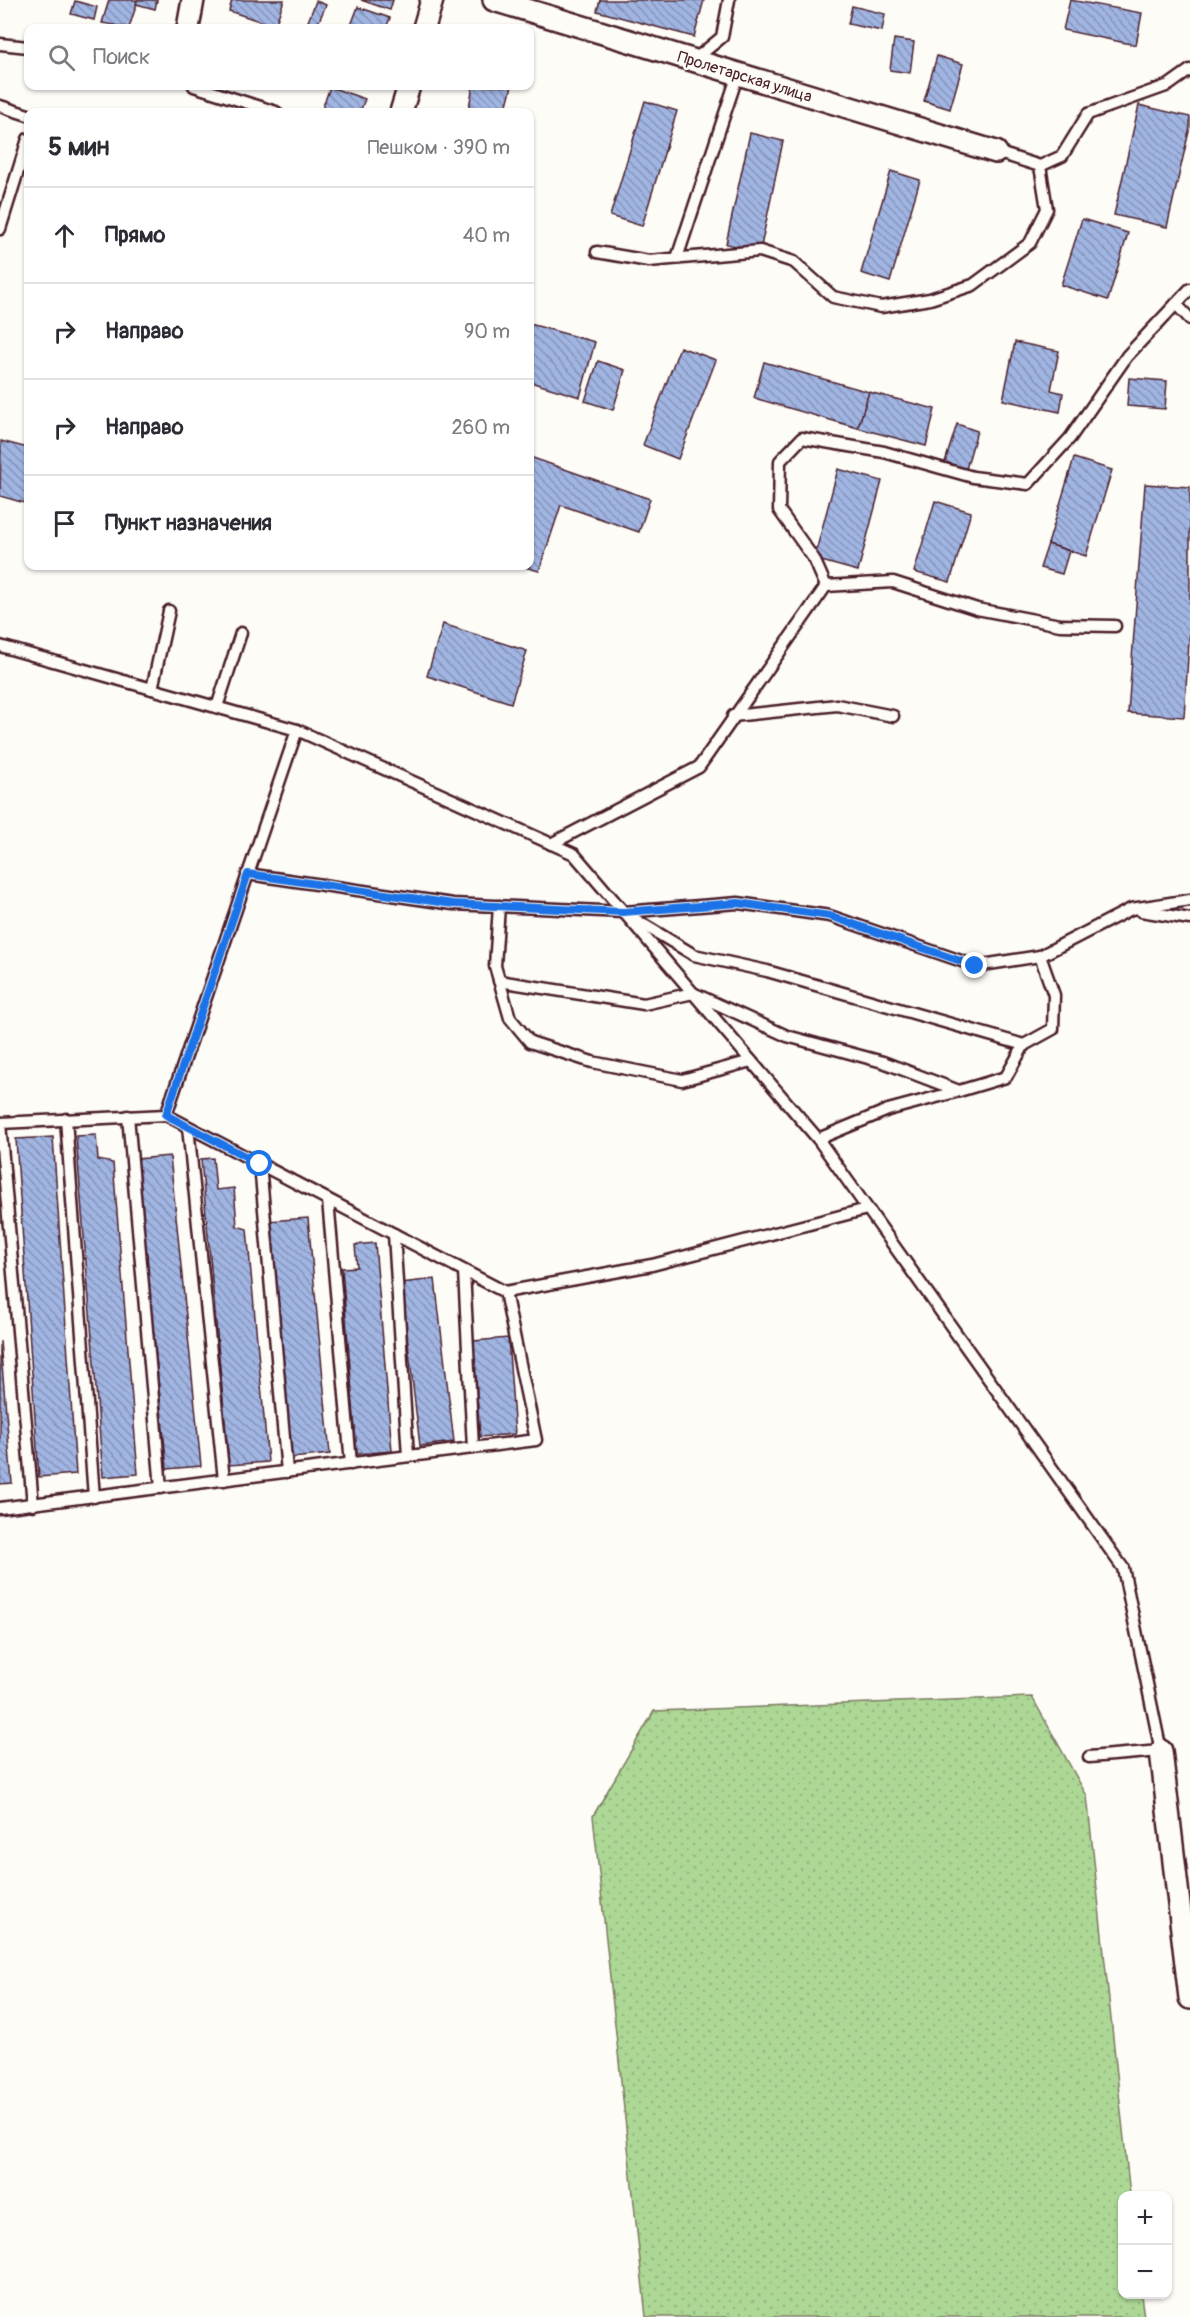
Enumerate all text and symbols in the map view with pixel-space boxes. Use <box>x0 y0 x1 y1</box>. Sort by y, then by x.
search box <box>24 24 534 90</box>
icon: search <box>45 41 78 74</box>
text: Поиск <box>93 43 150 71</box>
street label: Пролетарская улица <box>675 47 814 107</box>
text: 5 мин <box>48 131 109 163</box>
text: Пешком · 390 m <box>367 135 510 160</box>
icon: ahead <box>48 219 81 252</box>
text: Прямо <box>105 221 165 249</box>
text: 40 m <box>463 223 510 248</box>
icon: right <box>48 315 81 348</box>
text: Направо <box>105 317 184 345</box>
text: 90 m <box>464 319 510 344</box>
icon: right <box>48 411 81 444</box>
text: Направо <box>105 413 184 441</box>
text: 260 m <box>451 415 510 440</box>
icon: arrive <box>48 507 81 540</box>
text: Пункт назначения <box>105 509 272 537</box>
route end <box>961 952 987 978</box>
route start <box>246 1150 272 1176</box>
map controls <box>1118 2191 1172 2299</box>
button: + <box>1118 2191 1172 2245</box>
button: − <box>1118 2245 1172 2299</box>

